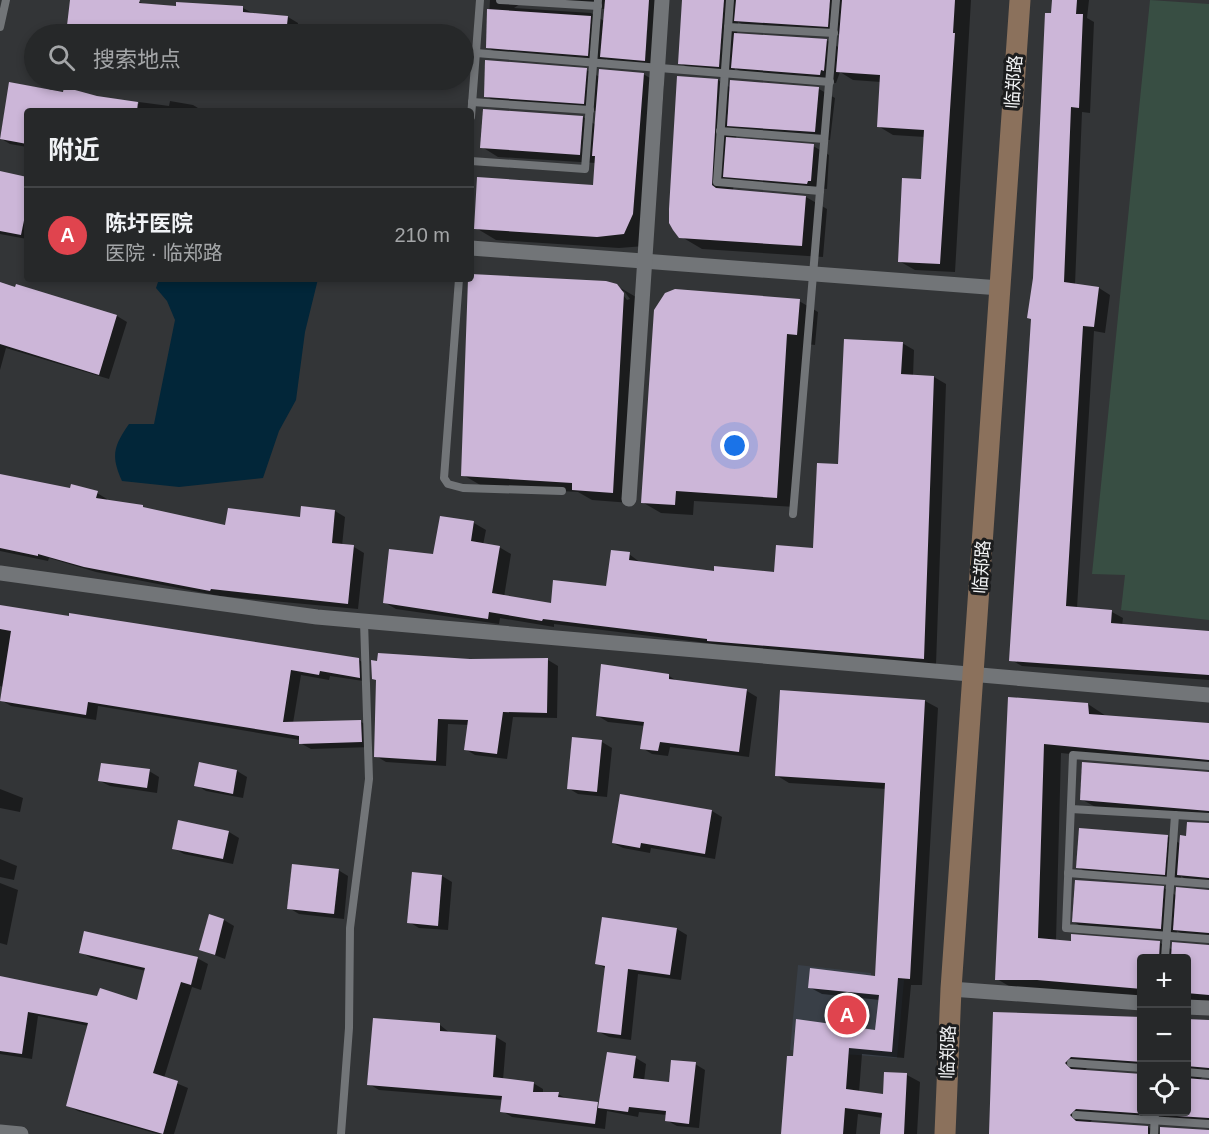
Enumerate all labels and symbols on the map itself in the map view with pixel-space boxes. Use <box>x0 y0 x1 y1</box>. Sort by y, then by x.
street label: 临郑路 <box>1002 54 1026 110</box>
your location <box>720 431 749 460</box>
street label: 临郑路 <box>970 539 994 595</box>
pin: A <box>828 992 866 1038</box>
street label: 临郑路 <box>937 1025 959 1079</box>

